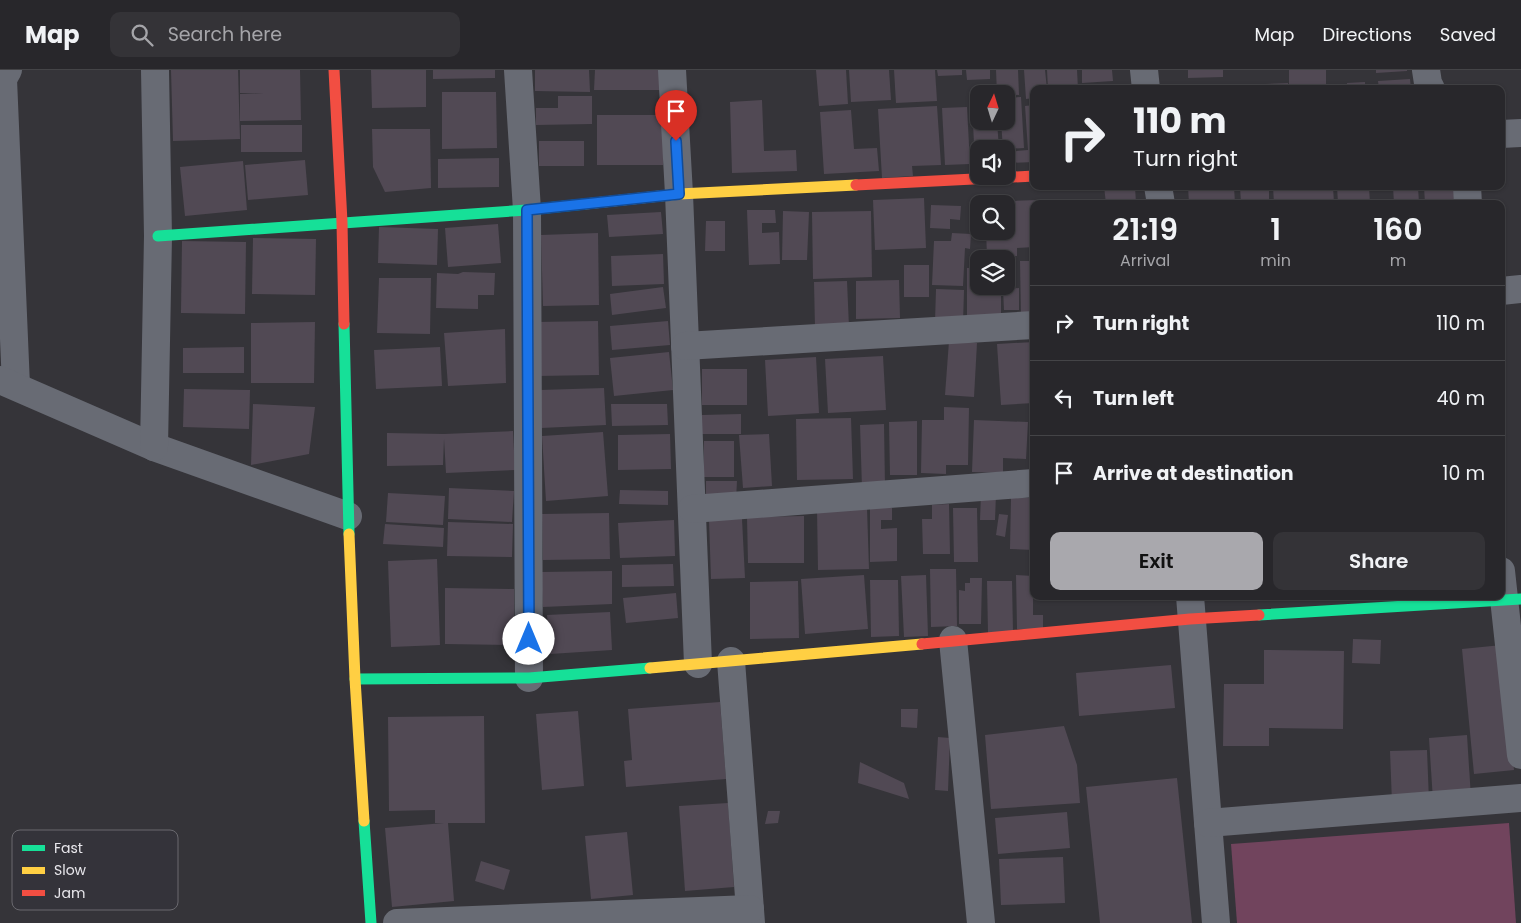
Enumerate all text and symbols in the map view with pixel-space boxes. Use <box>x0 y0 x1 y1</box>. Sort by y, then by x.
search box <box>110 12 460 57</box>
text: Map <box>25 18 80 51</box>
icon: search <box>128 21 156 49</box>
text: Search here <box>168 21 282 48</box>
text: Map <box>1255 22 1294 47</box>
text: Directions <box>1322 22 1412 47</box>
text: Saved <box>1440 22 1496 47</box>
north arrow <box>970 85 1015 130</box>
map controls <box>970 85 1015 295</box>
pin <box>655 90 697 141</box>
text: 110 m <box>1133 96 1227 145</box>
icon: arrive <box>662 97 690 125</box>
icon: right <box>1050 105 1115 170</box>
button: sound <box>970 140 1015 185</box>
text: Turn right <box>1133 143 1238 174</box>
button: search <box>970 195 1015 240</box>
text: 21:19 <box>1112 208 1178 251</box>
text: 1 <box>1270 208 1281 251</box>
text: 160 <box>1373 208 1423 251</box>
text: Arrival <box>1120 249 1170 272</box>
text: min <box>1260 249 1291 272</box>
text: m <box>1390 249 1406 272</box>
button: layers <box>970 250 1015 295</box>
icon: right <box>1050 309 1078 337</box>
text: Turn right <box>1093 310 1189 337</box>
text: 110 m <box>1436 310 1485 337</box>
icon: left <box>1050 384 1078 412</box>
text: Turn left <box>1093 385 1174 412</box>
text: 40 m <box>1436 385 1485 412</box>
icon: arrive <box>1050 459 1078 487</box>
text: Arrive at destination <box>1093 460 1294 487</box>
text: 10 m <box>1442 460 1485 487</box>
button: Exit <box>1050 532 1263 590</box>
button: Share <box>1273 532 1485 590</box>
position arrow <box>502 612 554 664</box>
legend <box>12 830 178 910</box>
text: Fast <box>54 838 83 858</box>
text: Slow <box>54 860 87 880</box>
text: Jam <box>54 883 85 903</box>

